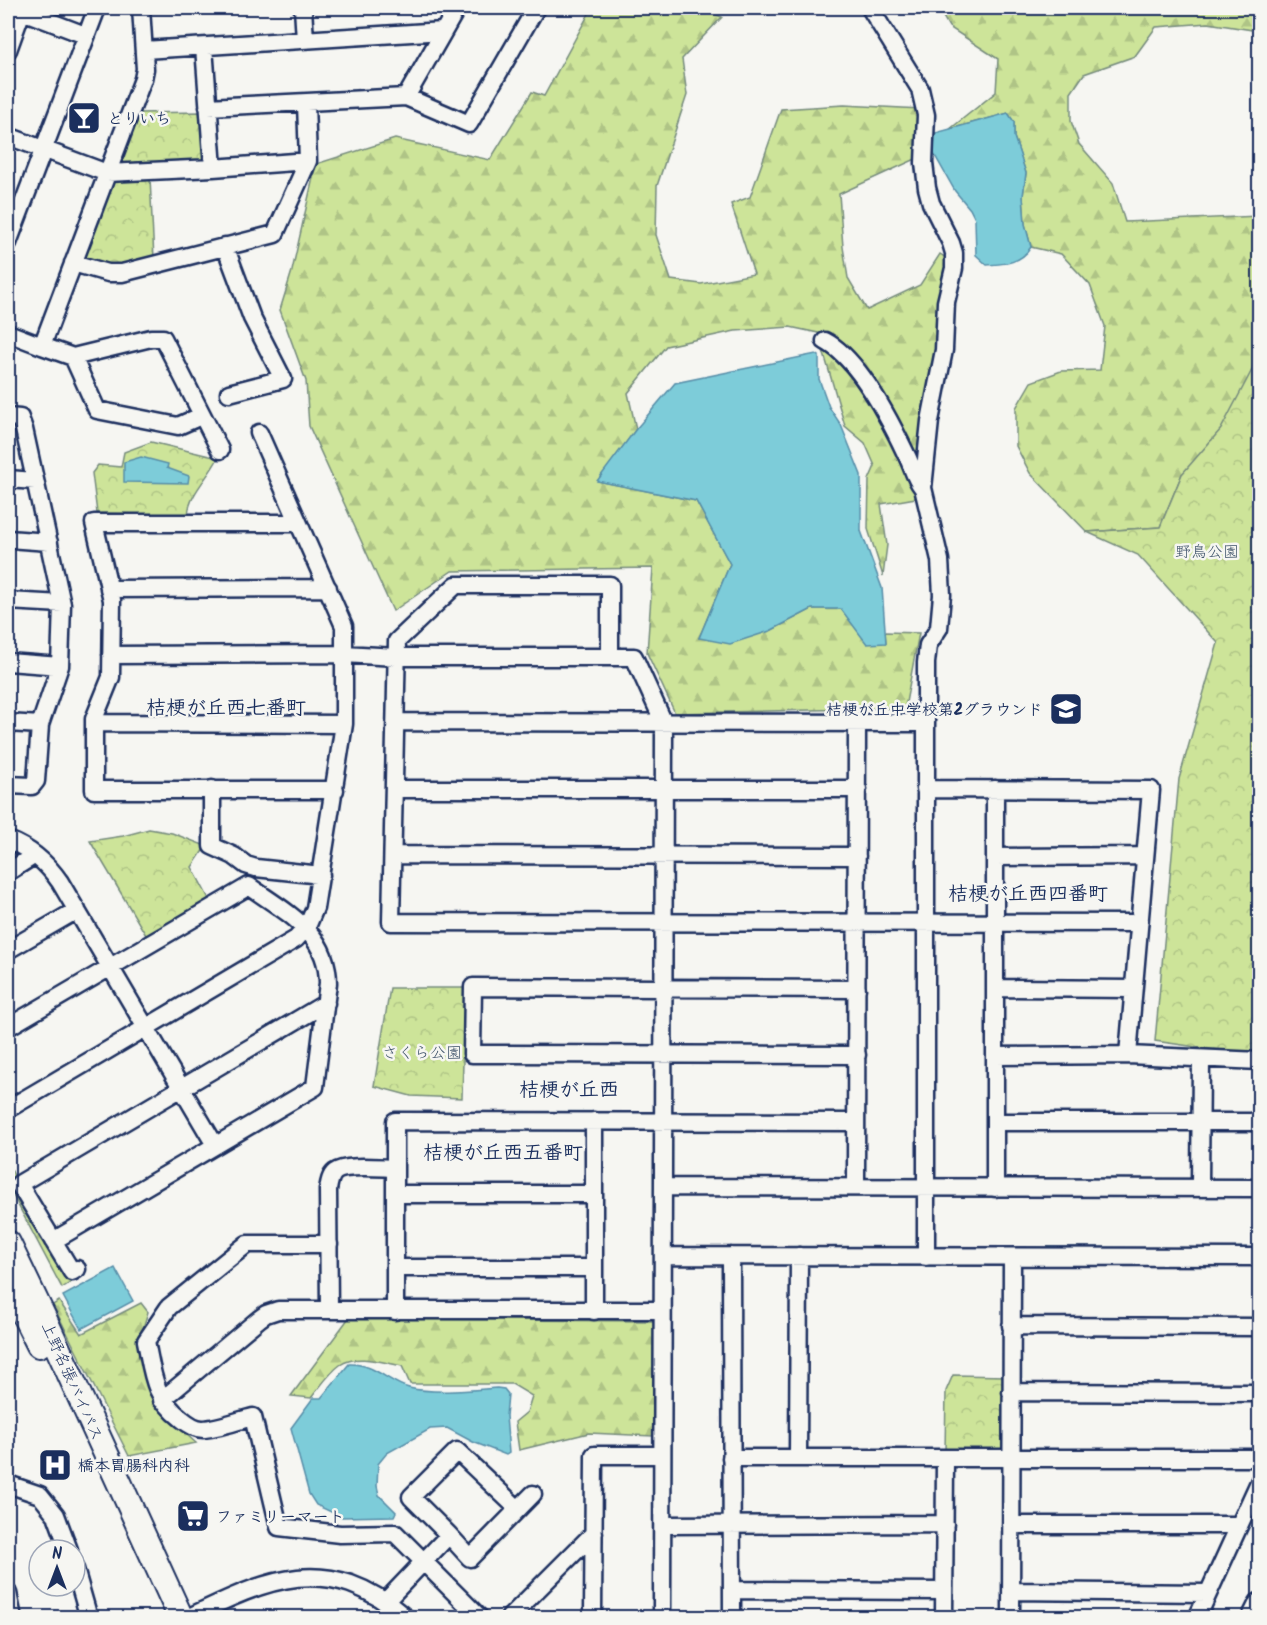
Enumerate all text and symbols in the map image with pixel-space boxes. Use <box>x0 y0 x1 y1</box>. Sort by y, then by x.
bar icon: とりいち <box>66 100 102 136</box>
place label: とりいち <box>107 107 171 132</box>
park label: 野鳥公園 <box>1175 540 1239 565</box>
school or university icon: 桔梗が丘中学校第2グラウンド <box>1048 691 1084 727</box>
district label: 桔梗が丘西七番町 <box>146 693 306 725</box>
place label: 桔梗が丘中学校第2グラウンド <box>826 698 1043 723</box>
district label: 桔梗が丘西四番町 <box>948 879 1108 911</box>
park label: さくら公園 <box>382 1041 462 1066</box>
district label: 桔梗が丘西 <box>519 1075 619 1107</box>
district label: 桔梗が丘西五番町 <box>423 1138 583 1170</box>
street label: 上野名張バイパス <box>34 1318 109 1445</box>
hospital icon: 橋本胃腸科内科 <box>37 1447 73 1483</box>
place label: 橋本胃腸科内科 <box>78 1454 190 1479</box>
supermarket icon: ファミリーマート <box>175 1498 211 1534</box>
place label: ファミリーマート <box>216 1505 345 1530</box>
north arrow <box>27 1538 87 1598</box>
text: N <box>52 1542 62 1567</box>

